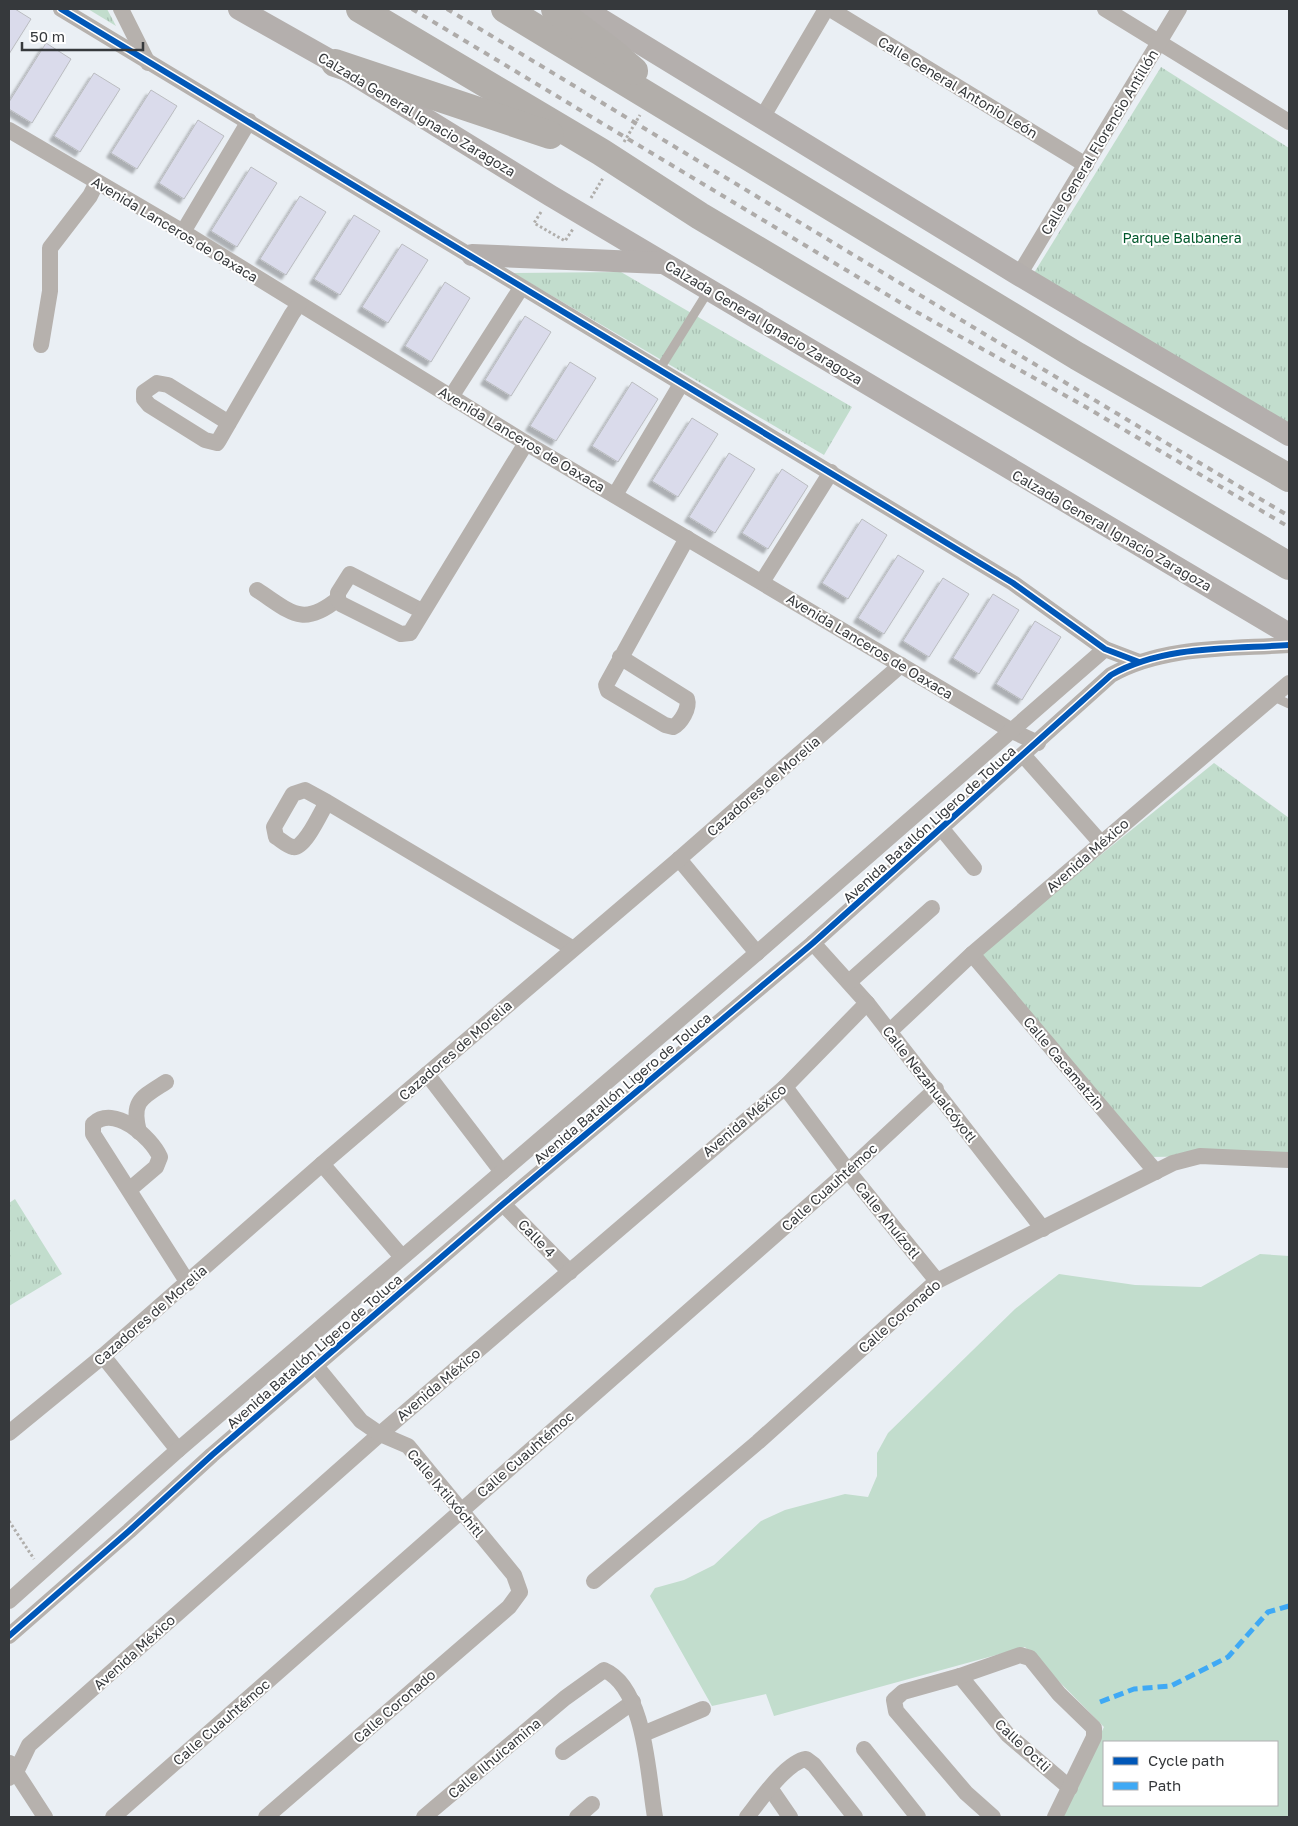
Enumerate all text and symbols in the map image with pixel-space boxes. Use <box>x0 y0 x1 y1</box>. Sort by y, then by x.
scale bar <box>22 20 144 52</box>
text: 50 m <box>30 27 65 45</box>
street label: Calle General Antonio León <box>875 33 1041 141</box>
street label: Calle General Florencio Antillón <box>1037 46 1161 238</box>
street label: Calzada General Ignacio Zaragoza <box>315 48 519 180</box>
street label: Avenida Lanceros de Oaxaca <box>89 172 261 286</box>
park label: Parque Balbanera <box>1122 229 1242 246</box>
street label: Calzada General Ignacio Zaragoza <box>662 256 866 388</box>
street label: Avenida Lanceros de Oaxaca <box>436 382 608 496</box>
street label: Calzada General Ignacio Zaragoza <box>1009 466 1215 594</box>
street label: Avenida Lanceros de Oaxaca <box>784 589 956 703</box>
street label: Cazadores de Morelia <box>703 732 823 840</box>
street label: Avenida Batallón Ligero de Toluca <box>839 742 1019 906</box>
street label: Avenida México <box>1042 814 1132 896</box>
street label: Cazadores de Morelia <box>395 996 515 1104</box>
street label: Avenida Batallón Ligero de Toluca <box>530 1009 714 1167</box>
street label: Calle Cacamatzin <box>1020 1013 1108 1113</box>
street label: Calle Nezahualcóyotl <box>879 1022 981 1146</box>
street label: Avenida México <box>699 1080 789 1160</box>
street label: Calle Cuauhtémoc <box>778 1139 881 1234</box>
street label: Calle Ahuízotl <box>852 1178 924 1262</box>
street label: Calle 4 <box>515 1215 559 1261</box>
street label: Cazadores de Morelia <box>90 1261 210 1369</box>
street label: Avenida Batallón Ligero de Toluca <box>223 1270 405 1432</box>
street label: Calle Coronado <box>855 1276 943 1356</box>
street label: Avenida México <box>393 1344 483 1424</box>
street label: Calle Cuauhtémoc <box>473 1407 577 1501</box>
street label: Calle Ixtilxóchitl <box>404 1445 488 1541</box>
street label: Avenida México <box>90 1611 178 1693</box>
street label: Calle Coronado <box>350 1666 438 1746</box>
street label: Calle Cuauhtémoc <box>169 1675 273 1769</box>
street label: Calle Ilhuicamina <box>444 1714 544 1802</box>
street label: Calle Octli <box>992 1715 1054 1775</box>
legend <box>1103 1741 1278 1806</box>
text: Cycle path <box>1148 1751 1224 1769</box>
text: Path <box>1148 1776 1181 1794</box>

